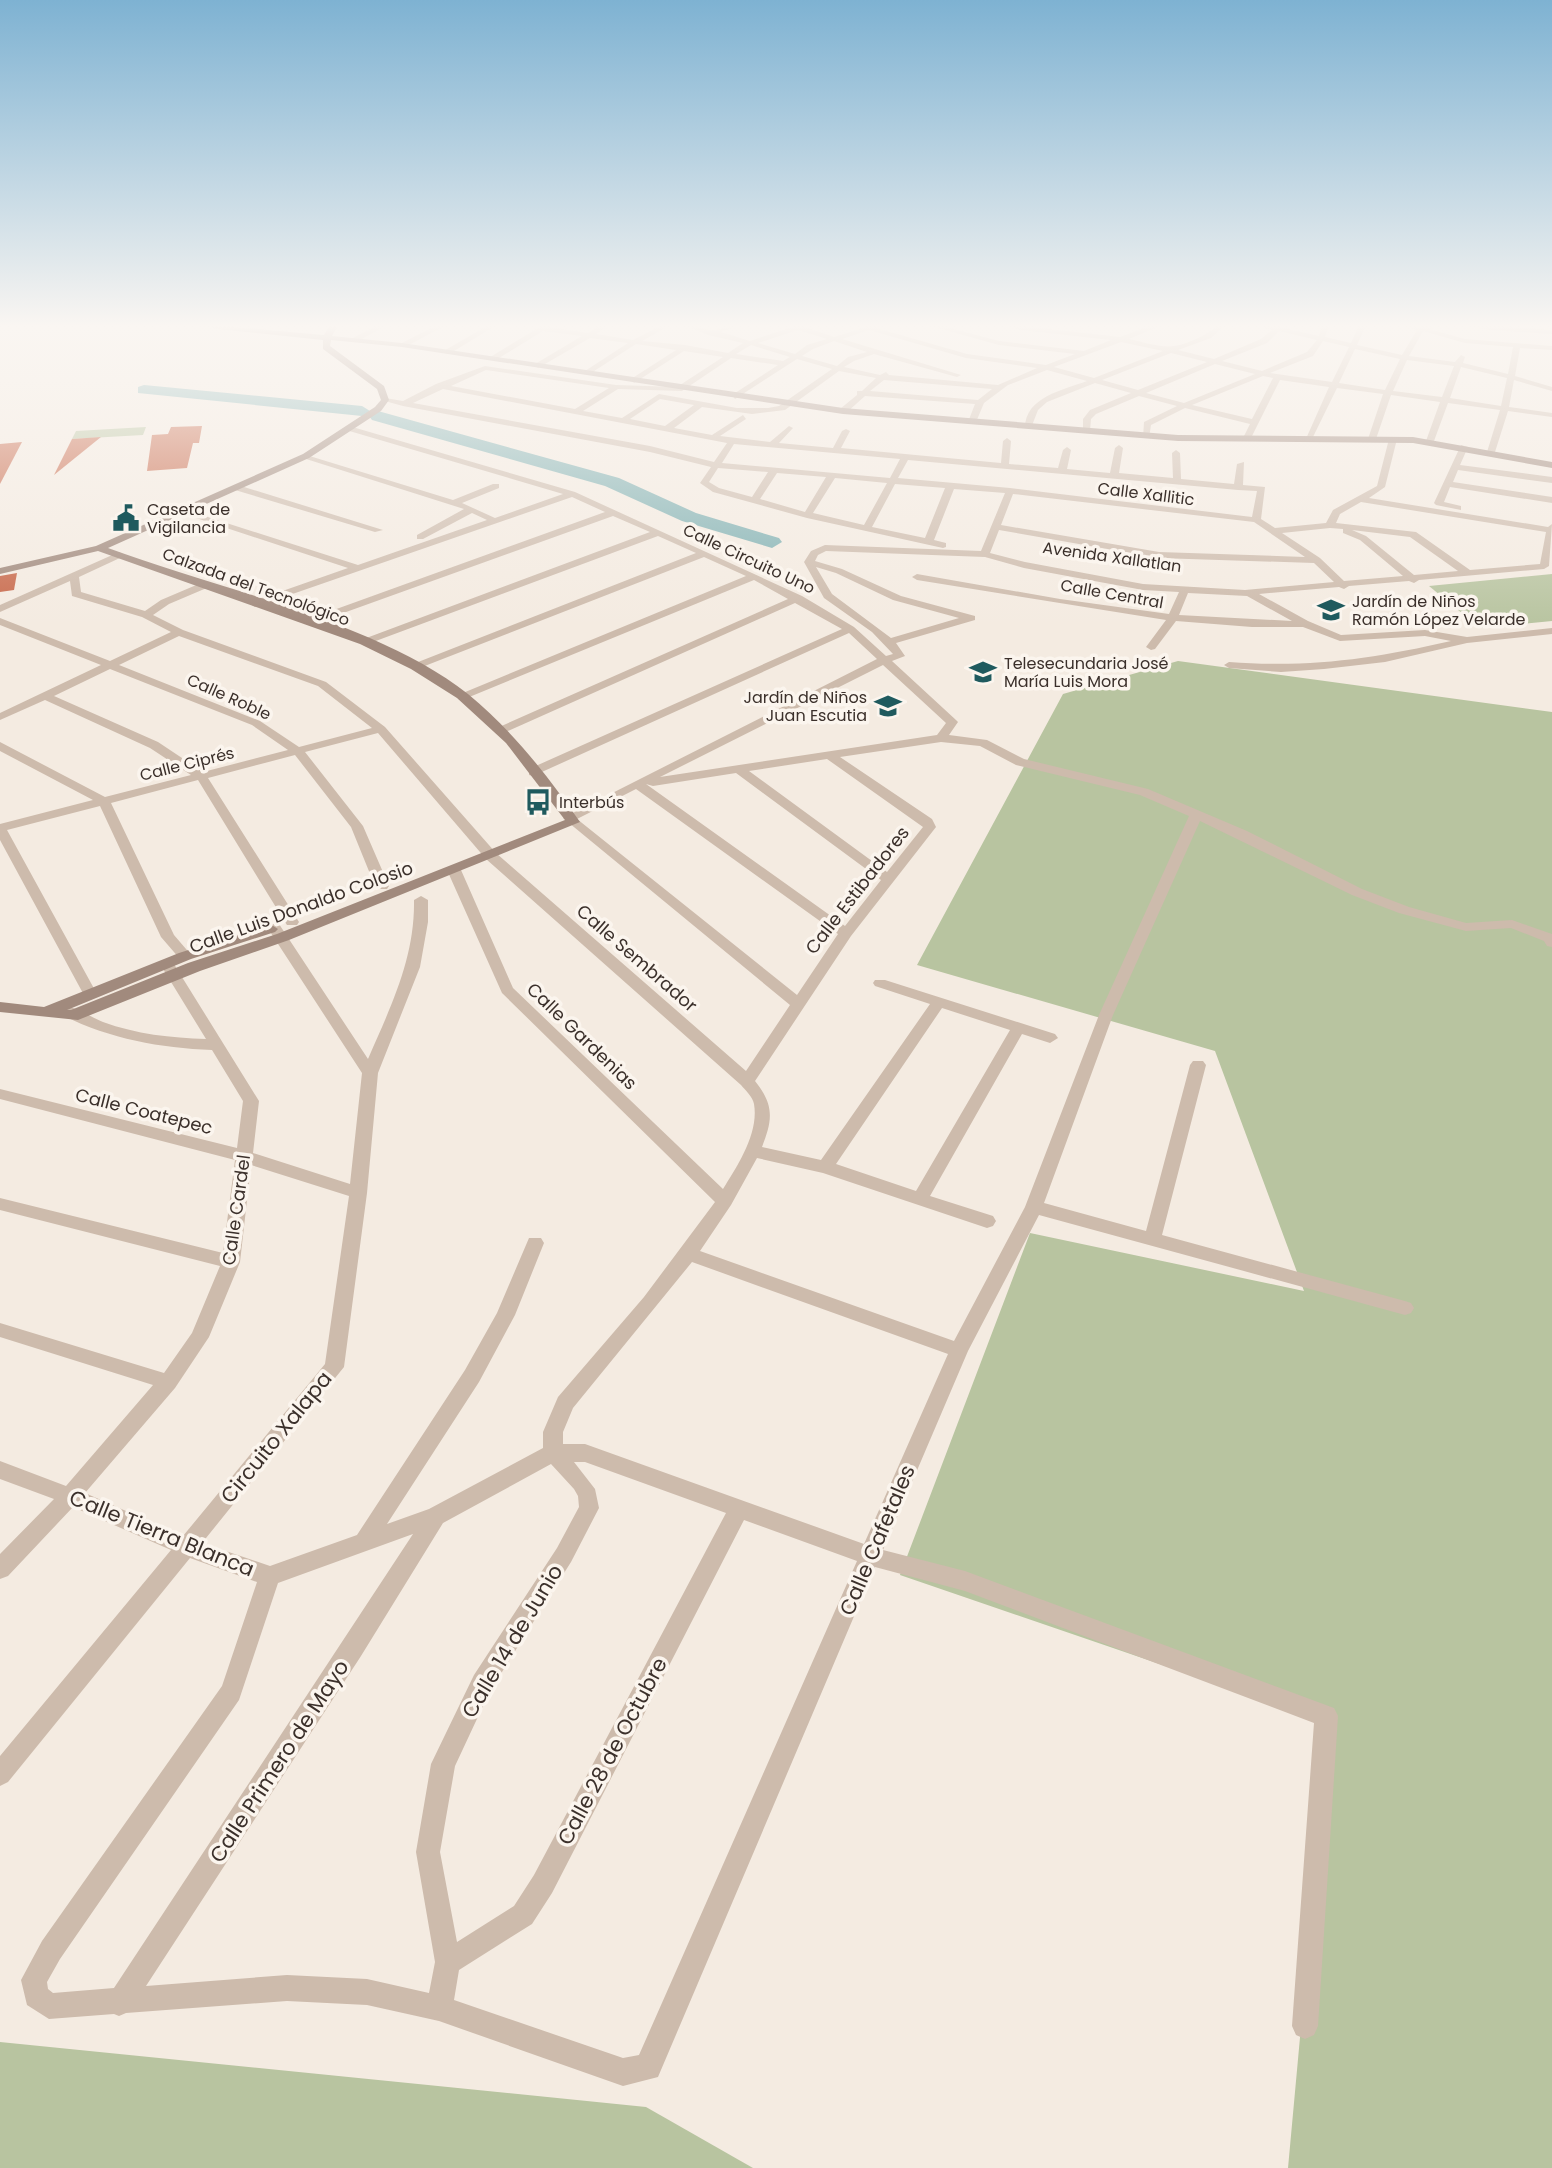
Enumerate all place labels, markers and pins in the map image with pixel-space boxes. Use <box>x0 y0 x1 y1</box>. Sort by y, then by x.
place label: Caseta de Vigilancia <box>147 498 230 539</box>
public building icon: Caseta de Vigilancia <box>111 503 141 533</box>
place label: Jardín de Niños Ramón López Velarde <box>1352 590 1525 631</box>
school or university icon: Jardín de Niños Ramón López Velarde <box>1316 595 1346 625</box>
place label: Telesecundaria José María Luis Mora <box>1004 652 1169 693</box>
school or university icon: Telesecundaria José María Luis Mora <box>968 657 998 687</box>
place label: Jardín de Niños Juan Escutia <box>743 686 867 727</box>
school or university icon: Jardín de Niños Juan Escutia <box>873 691 903 721</box>
bus stop icon: Interbús <box>523 787 553 817</box>
place label: Interbús <box>559 791 624 814</box>

